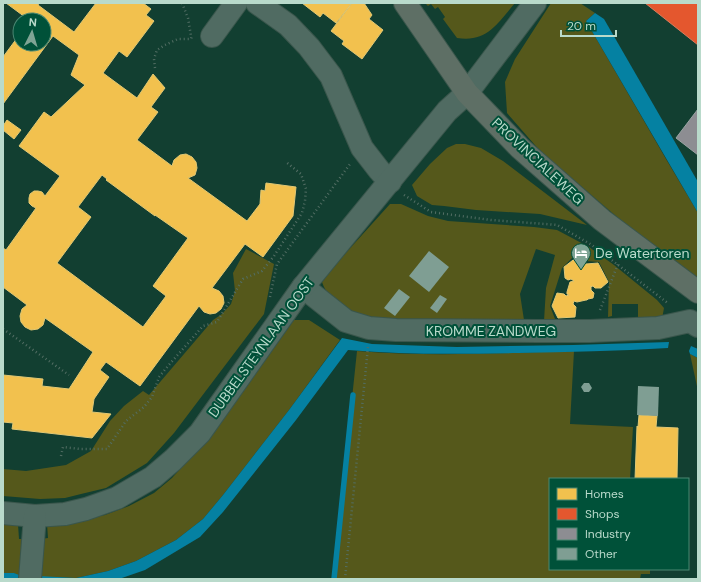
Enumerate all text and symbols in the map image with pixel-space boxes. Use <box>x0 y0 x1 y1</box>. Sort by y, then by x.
north arrow <box>12 12 52 52</box>
scale bar <box>561 12 616 38</box>
text: N <box>28 15 37 29</box>
text: 20 m <box>567 18 596 34</box>
street label: PROVINCIALEWEG <box>488 114 588 208</box>
hotel icon: De Watertoren <box>570 242 592 270</box>
place label: De Watertoren <box>595 244 690 262</box>
street label: DUBBELSTEYNLAAN OOST <box>204 273 318 421</box>
street label: KROMME ZANDWEG <box>426 322 556 340</box>
legend <box>549 478 689 570</box>
text: Homes <box>585 486 624 502</box>
text: Shops <box>585 506 620 522</box>
text: Industry <box>585 526 631 542</box>
text: Other <box>585 546 618 562</box>

